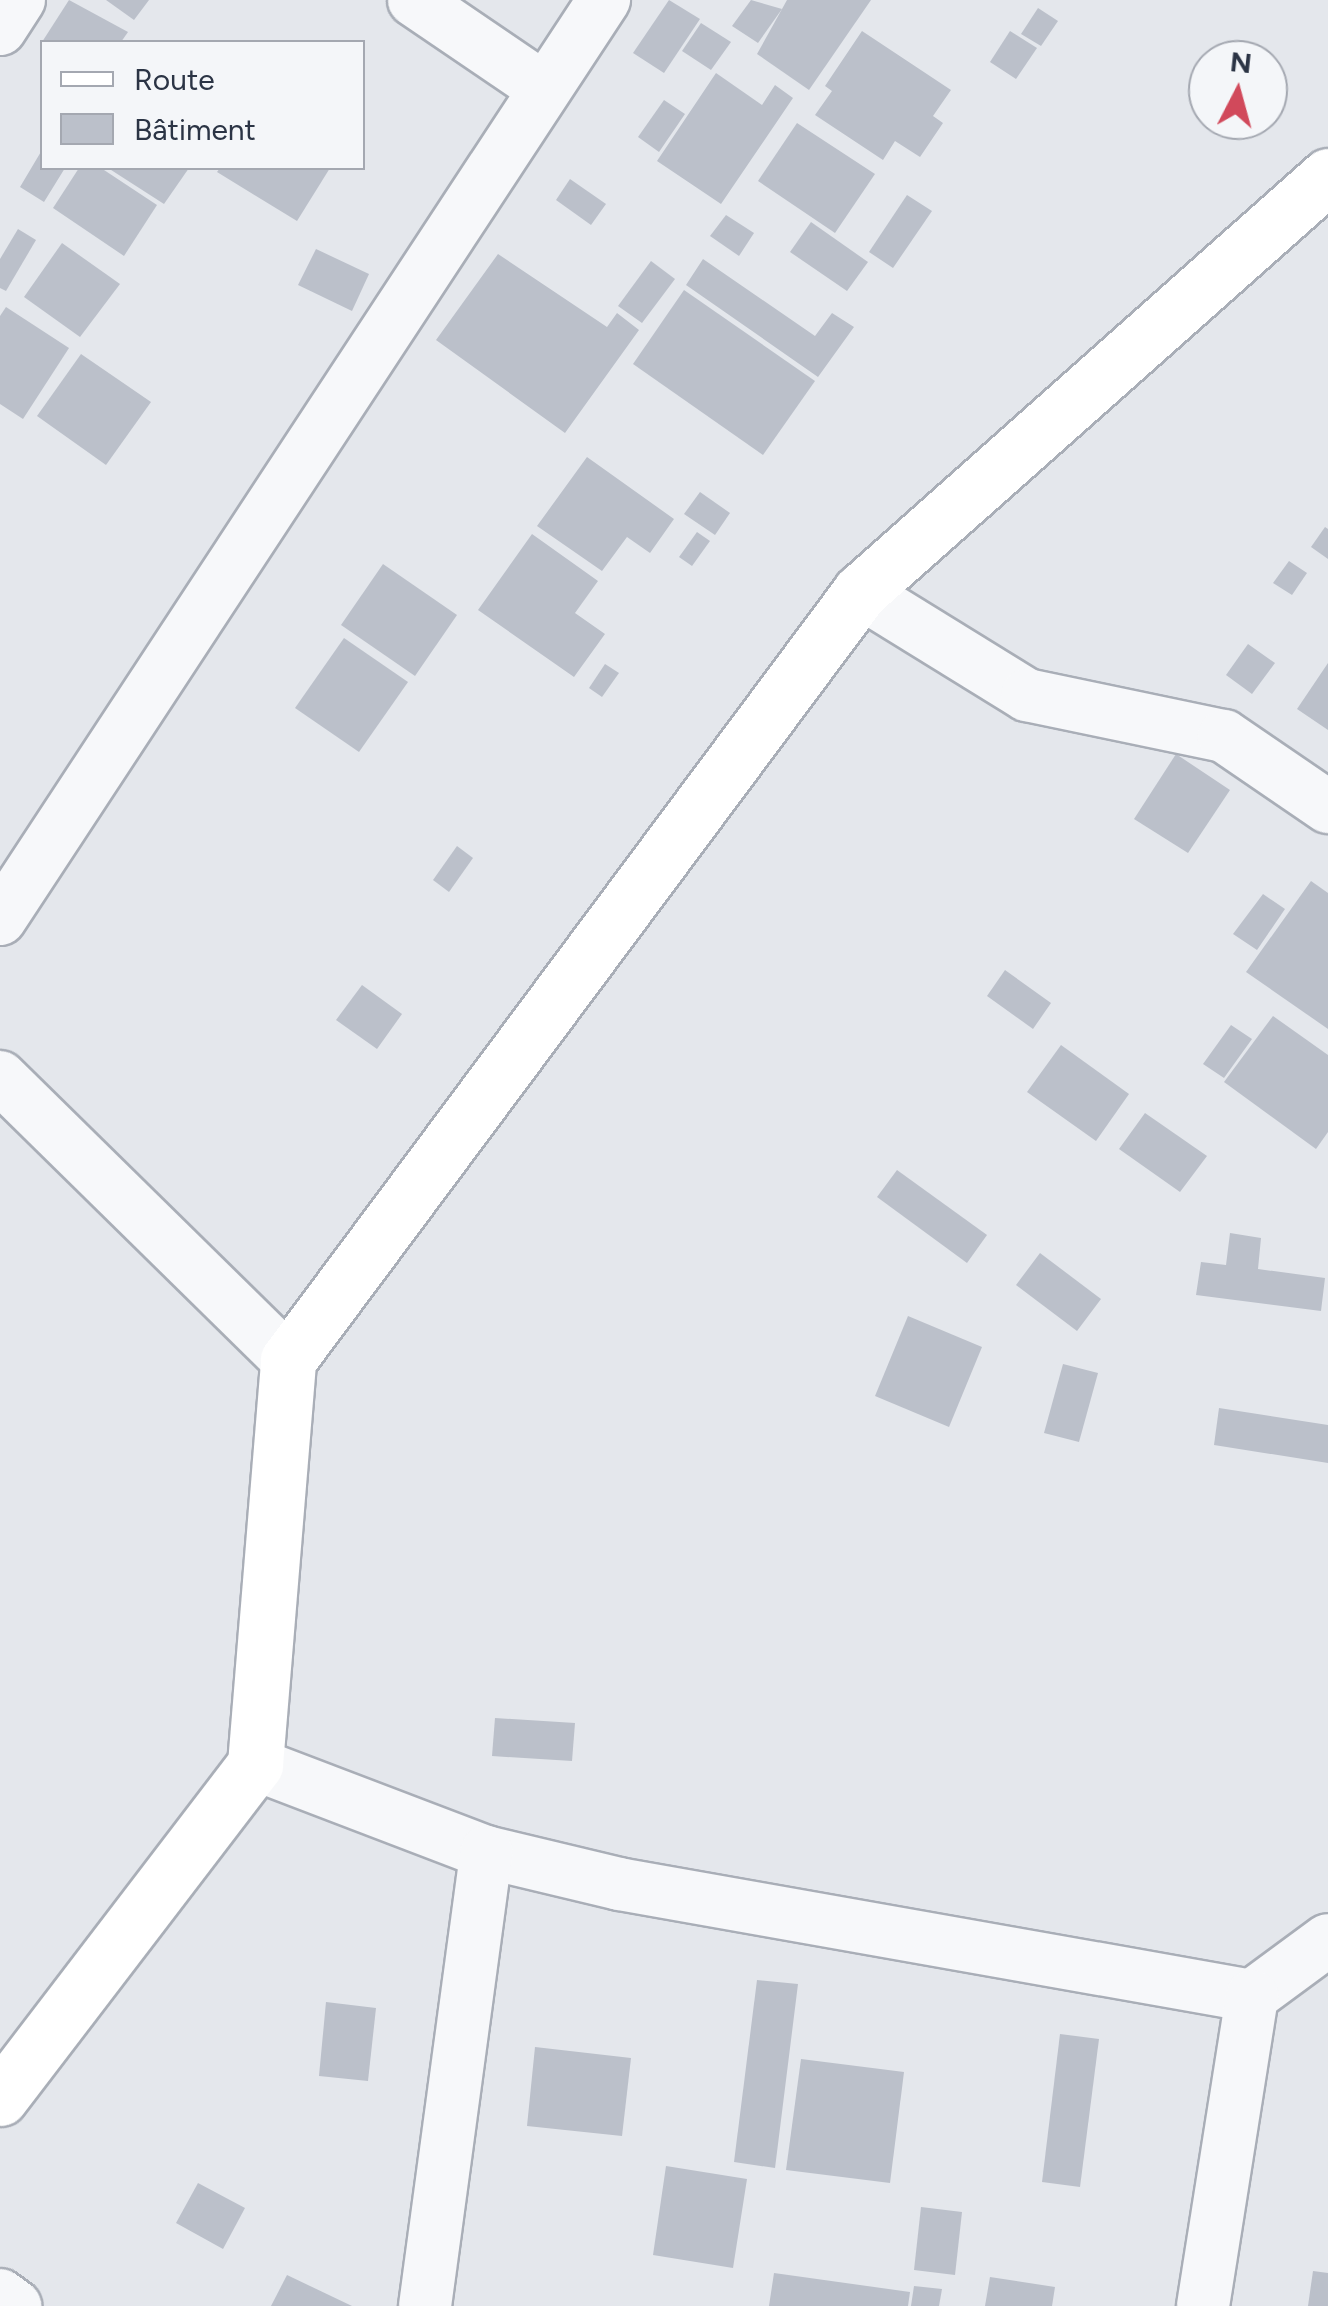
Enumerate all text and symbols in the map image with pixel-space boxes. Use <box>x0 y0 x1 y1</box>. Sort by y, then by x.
legend <box>40 40 365 170</box>
north arrow <box>1188 40 1288 140</box>
text: N <box>1228 44 1253 80</box>
text: Route <box>134 61 215 98</box>
text: Bâtiment <box>134 111 256 148</box>

